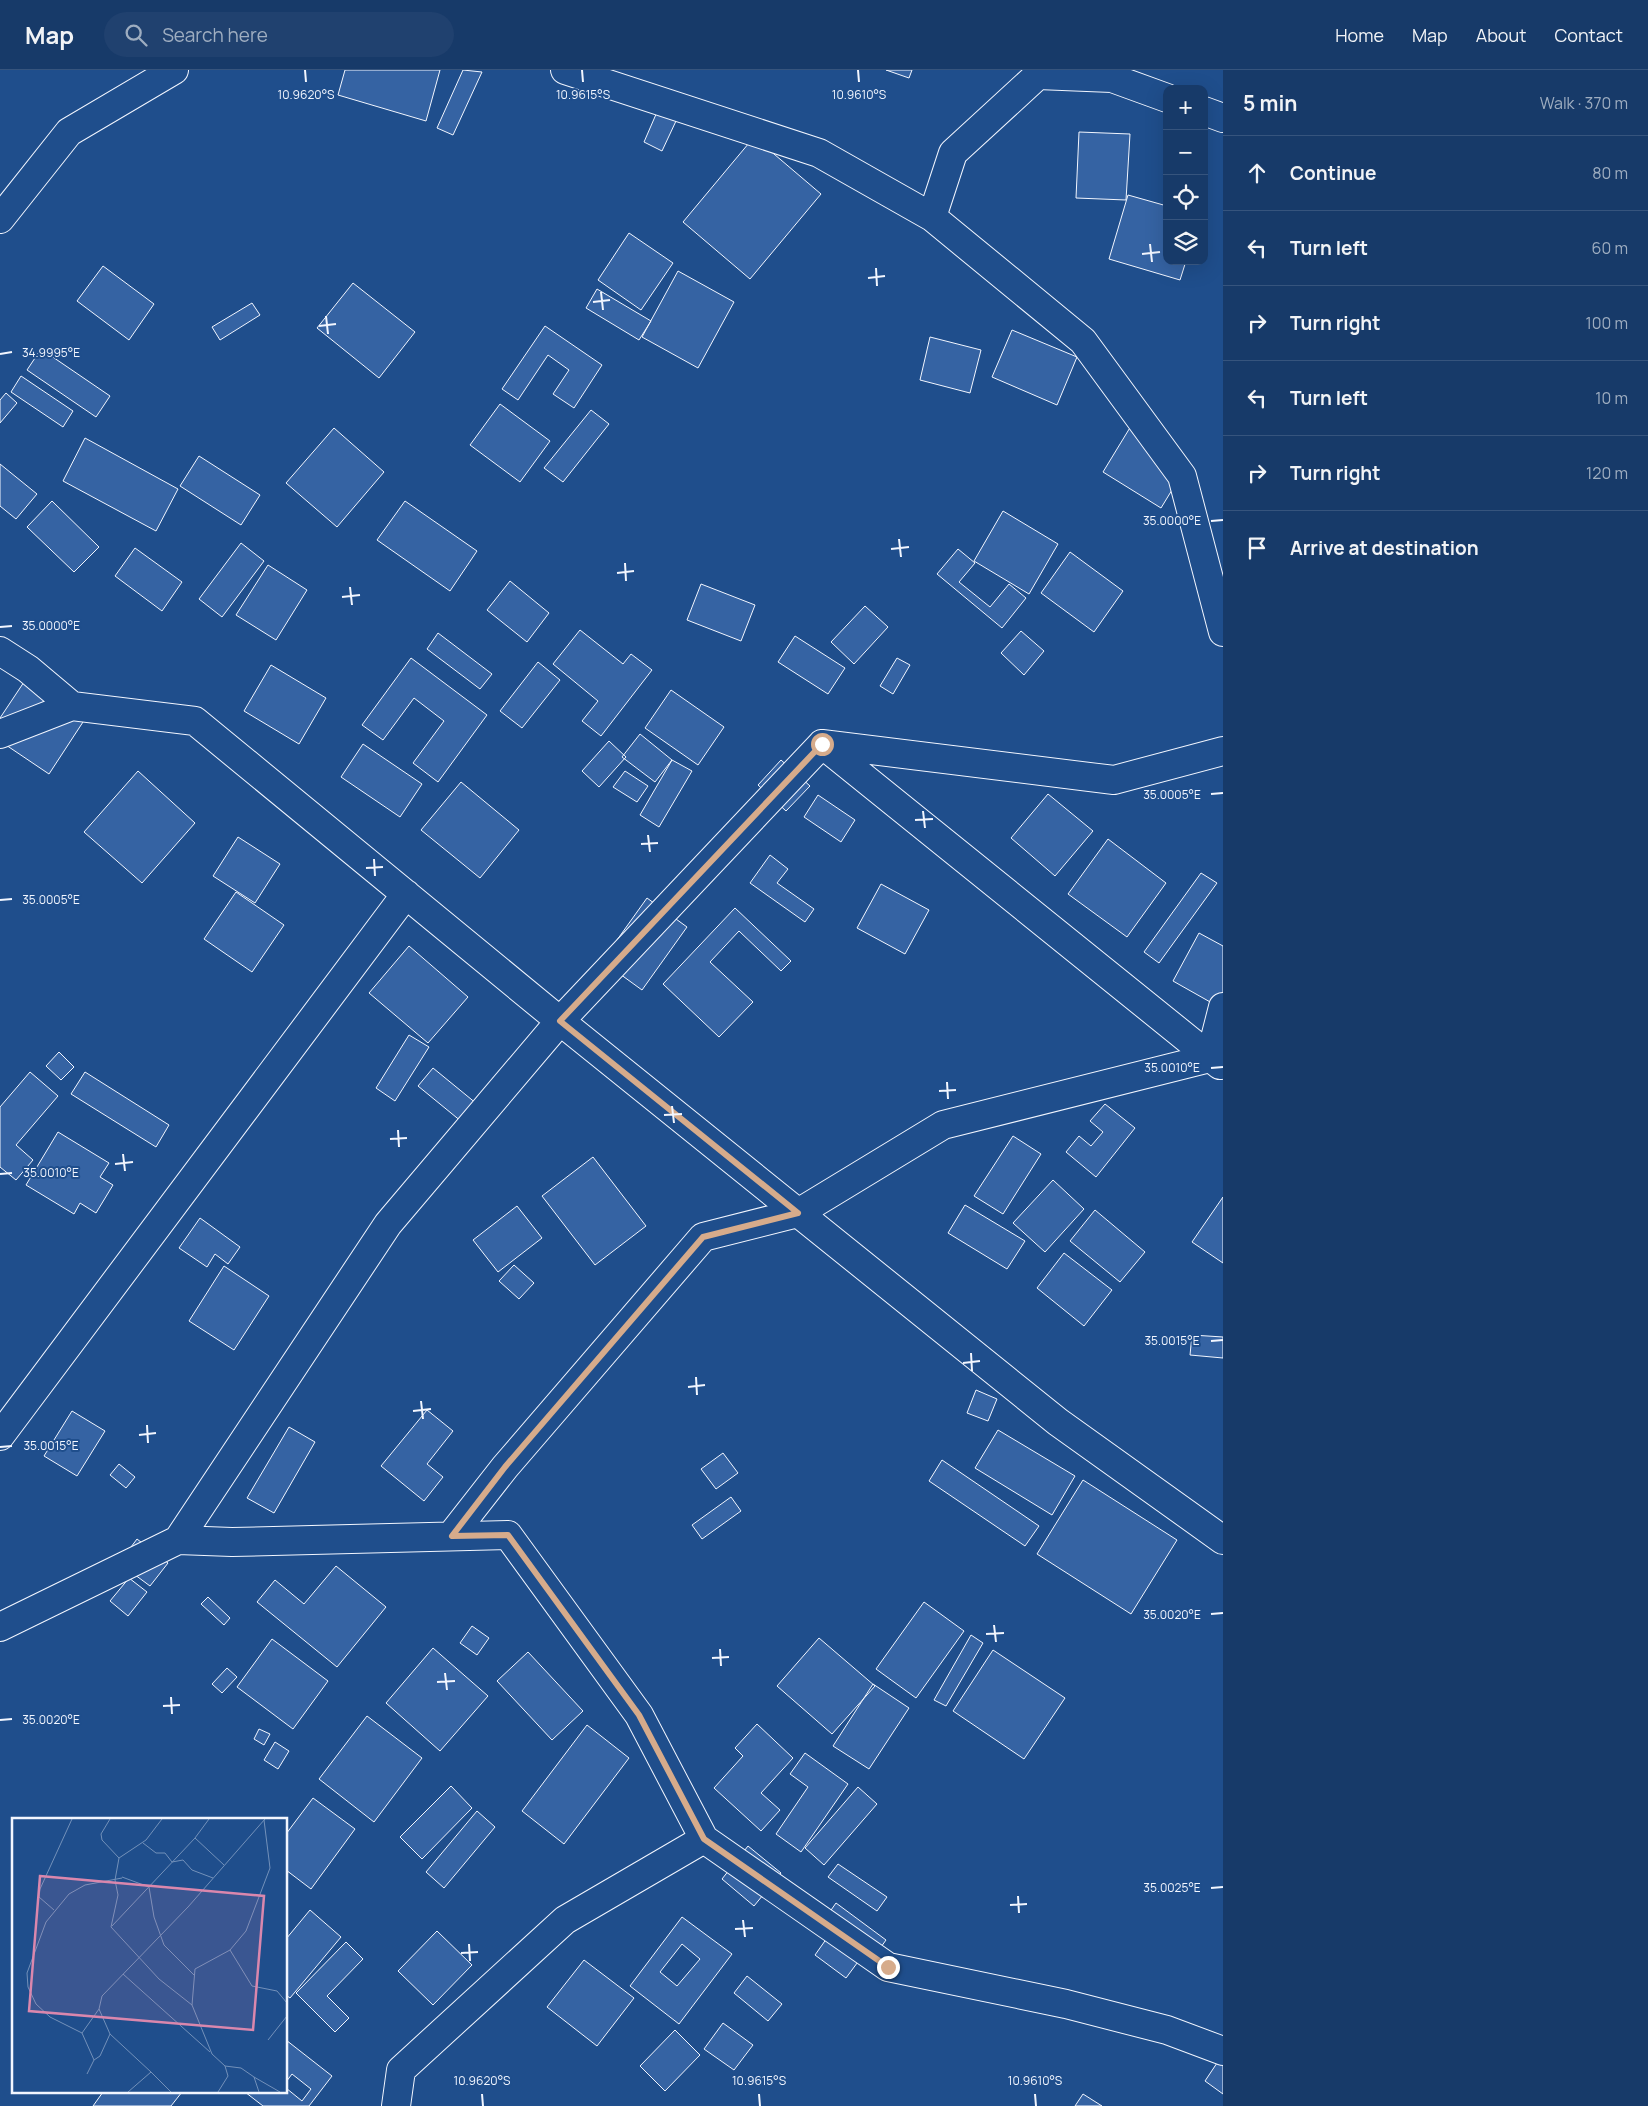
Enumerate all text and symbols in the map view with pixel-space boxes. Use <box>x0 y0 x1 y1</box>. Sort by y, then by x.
search box <box>104 12 454 57</box>
text: Map <box>25 18 74 51</box>
icon: search <box>122 21 150 49</box>
text: Search here <box>162 22 268 48</box>
text: Home <box>1335 23 1384 47</box>
text: Map <box>1412 23 1448 47</box>
text: About <box>1476 23 1526 47</box>
text: Contact <box>1554 23 1623 47</box>
map controls <box>1163 85 1208 265</box>
button: + <box>1163 85 1208 130</box>
text: 10.9620°S <box>278 86 334 103</box>
text: 10.9615°S <box>556 86 610 103</box>
text: 10.9610°S <box>832 86 886 103</box>
text: 5 min <box>1243 89 1297 117</box>
text: Walk · 370 m <box>1540 92 1628 114</box>
button: − <box>1163 130 1208 175</box>
icon: ahead <box>1243 159 1271 187</box>
text: Continue <box>1290 160 1376 186</box>
text: 80 m <box>1592 162 1628 184</box>
button: locate <box>1163 175 1208 220</box>
button: layers <box>1163 220 1208 265</box>
icon: left <box>1243 234 1271 262</box>
text: Turn left <box>1290 235 1368 261</box>
text: 60 m <box>1592 237 1628 259</box>
icon: right <box>1243 309 1271 337</box>
text: Turn right <box>1290 310 1380 336</box>
text: 100 m <box>1585 312 1628 334</box>
text: 34.9995°E <box>22 344 80 361</box>
icon: left <box>1243 384 1271 412</box>
text: Turn left <box>1290 385 1368 411</box>
text: 10 m <box>1595 387 1628 409</box>
icon: right <box>1243 459 1271 487</box>
text: Turn right <box>1290 460 1380 486</box>
text: 120 m <box>1586 462 1628 484</box>
text: 35.0000°E <box>1143 512 1201 529</box>
icon: arrive <box>1243 534 1271 562</box>
text: Arrive at destination <box>1290 535 1479 561</box>
text: 35.0000°E <box>22 617 80 634</box>
route start <box>811 733 834 756</box>
text: 35.0005°E <box>1143 786 1201 803</box>
text: 35.0005°E <box>22 891 80 908</box>
text: 35.0010°E <box>1144 1059 1200 1076</box>
text: 35.0010°E <box>23 1164 79 1181</box>
text: 35.0015°E <box>1144 1332 1200 1349</box>
text: 35.0015°E <box>23 1437 79 1454</box>
text: 35.0020°E <box>1143 1606 1201 1623</box>
text: 35.0020°E <box>22 1711 80 1728</box>
inset map <box>12 1818 288 2094</box>
text: 35.0025°E <box>1143 1879 1201 1896</box>
route end <box>877 1956 900 1979</box>
text: 10.9620°S <box>454 2072 510 2089</box>
text: 10.9615°S <box>732 2072 786 2089</box>
text: 10.9610°S <box>1008 2072 1062 2089</box>

